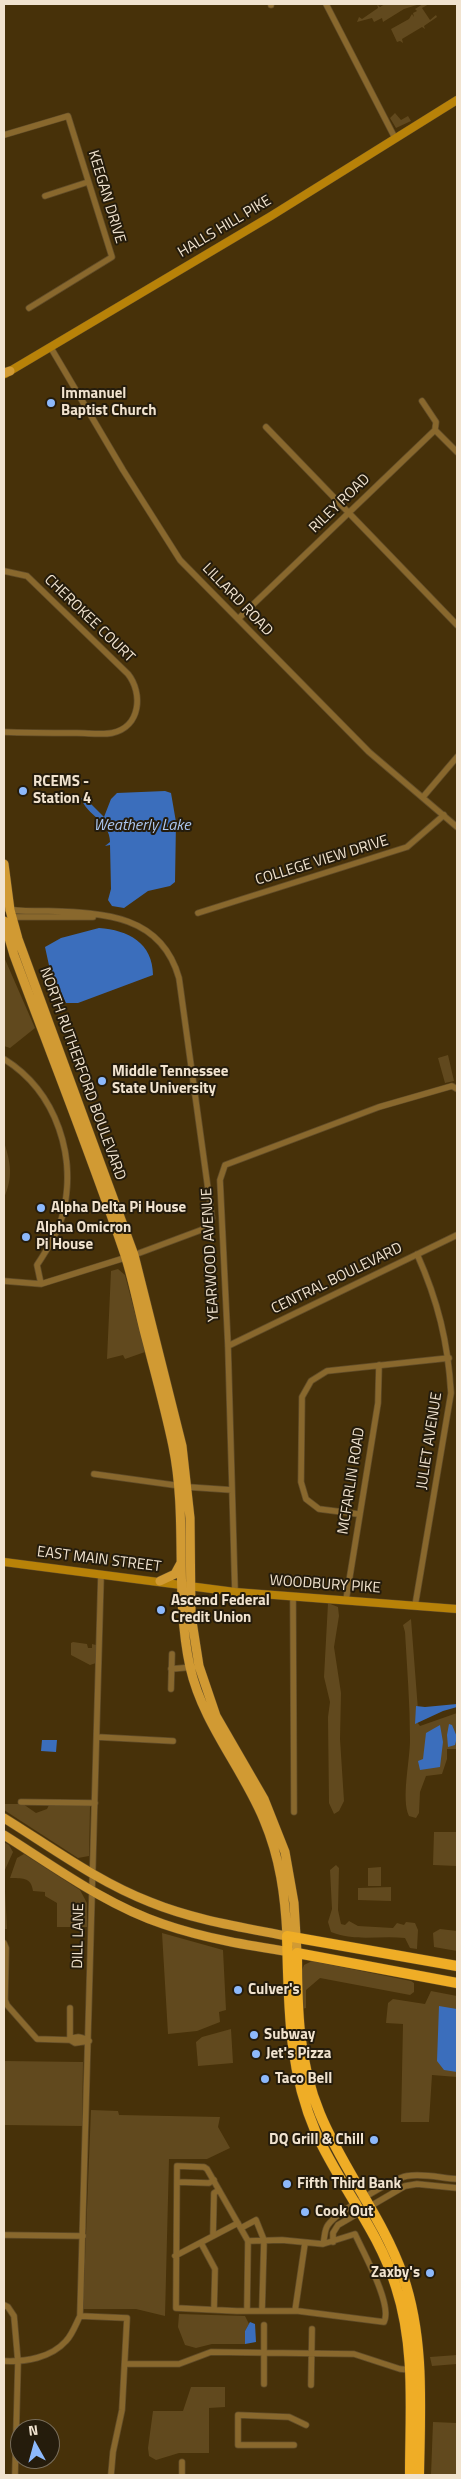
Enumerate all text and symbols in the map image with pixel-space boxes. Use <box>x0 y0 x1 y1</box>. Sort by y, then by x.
street label: KEEGAN DRIVE <box>83 148 129 246</box>
street label: HALLS HILL PIKE <box>175 192 275 262</box>
place label: Immanuel Baptist Church <box>61 385 156 420</box>
marker: Immanuel Baptist Church <box>45 397 57 409</box>
street label: RILEY ROAD <box>306 471 374 537</box>
street label: LILLARD ROAD <box>198 560 276 640</box>
street label: CHEROKEE COURT <box>40 571 138 667</box>
place label: RCEMS - Station 4 <box>33 773 92 808</box>
marker: RCEMS - Station 4 <box>17 785 29 797</box>
water label: Weatherly Lake <box>93 816 191 836</box>
street label: COLLEGE VIEW DRIVE <box>253 832 391 890</box>
street label: NORTH RUTHERFORD BOULEVARD <box>35 965 129 1183</box>
place label: Middle Tennessee State University <box>112 1063 228 1098</box>
marker: Middle Tennessee State University <box>96 1075 108 1087</box>
street label: YEARWOOD AVENUE <box>198 1187 224 1323</box>
place label: Alpha Delta Pi House <box>51 1199 186 1217</box>
marker: Alpha Delta Pi House <box>35 1202 47 1214</box>
place label: Alpha Omicron Pi House <box>36 1219 131 1254</box>
marker: Alpha Omicron Pi House <box>20 1231 32 1243</box>
street label: CENTRAL BOULEVARD <box>269 1239 405 1319</box>
street label: JULIET AVENUE <box>413 1391 447 1491</box>
street label: MCFARLIN ROAD <box>335 1426 369 1536</box>
street label: EAST MAIN STREET <box>36 1543 162 1577</box>
street label: WOODBURY PIKE <box>269 1572 381 1598</box>
place label: Ascend Federal Credit Union <box>171 1592 270 1627</box>
marker: Ascend Federal Credit Union <box>155 1604 167 1616</box>
street label: DILL LANE <box>69 1903 89 1969</box>
place label: Culver's <box>248 1981 300 1999</box>
marker: Culver's <box>232 1984 244 1996</box>
place label: Subway <box>264 2026 315 2044</box>
marker: Subway <box>248 2029 260 2041</box>
place label: Jet's Pizza <box>266 2045 332 2063</box>
marker: Jet's Pizza <box>250 2048 262 2060</box>
place label: Taco Bell <box>275 2070 332 2088</box>
marker: Taco Bell <box>259 2073 271 2085</box>
place label: DQ Grill & Chill <box>269 2131 364 2149</box>
marker: DQ Grill & Chill <box>368 2134 380 2146</box>
place label: Fifth Third Bank <box>297 2175 401 2193</box>
marker: Fifth Third Bank <box>281 2178 293 2190</box>
place label: Cook Out <box>315 2203 374 2221</box>
marker: Cook Out <box>299 2206 311 2218</box>
place label: Zaxby's <box>371 2264 420 2282</box>
marker: Zaxby's <box>424 2267 436 2279</box>
north arrow <box>10 2419 60 2469</box>
text: N <box>27 2419 39 2441</box>

